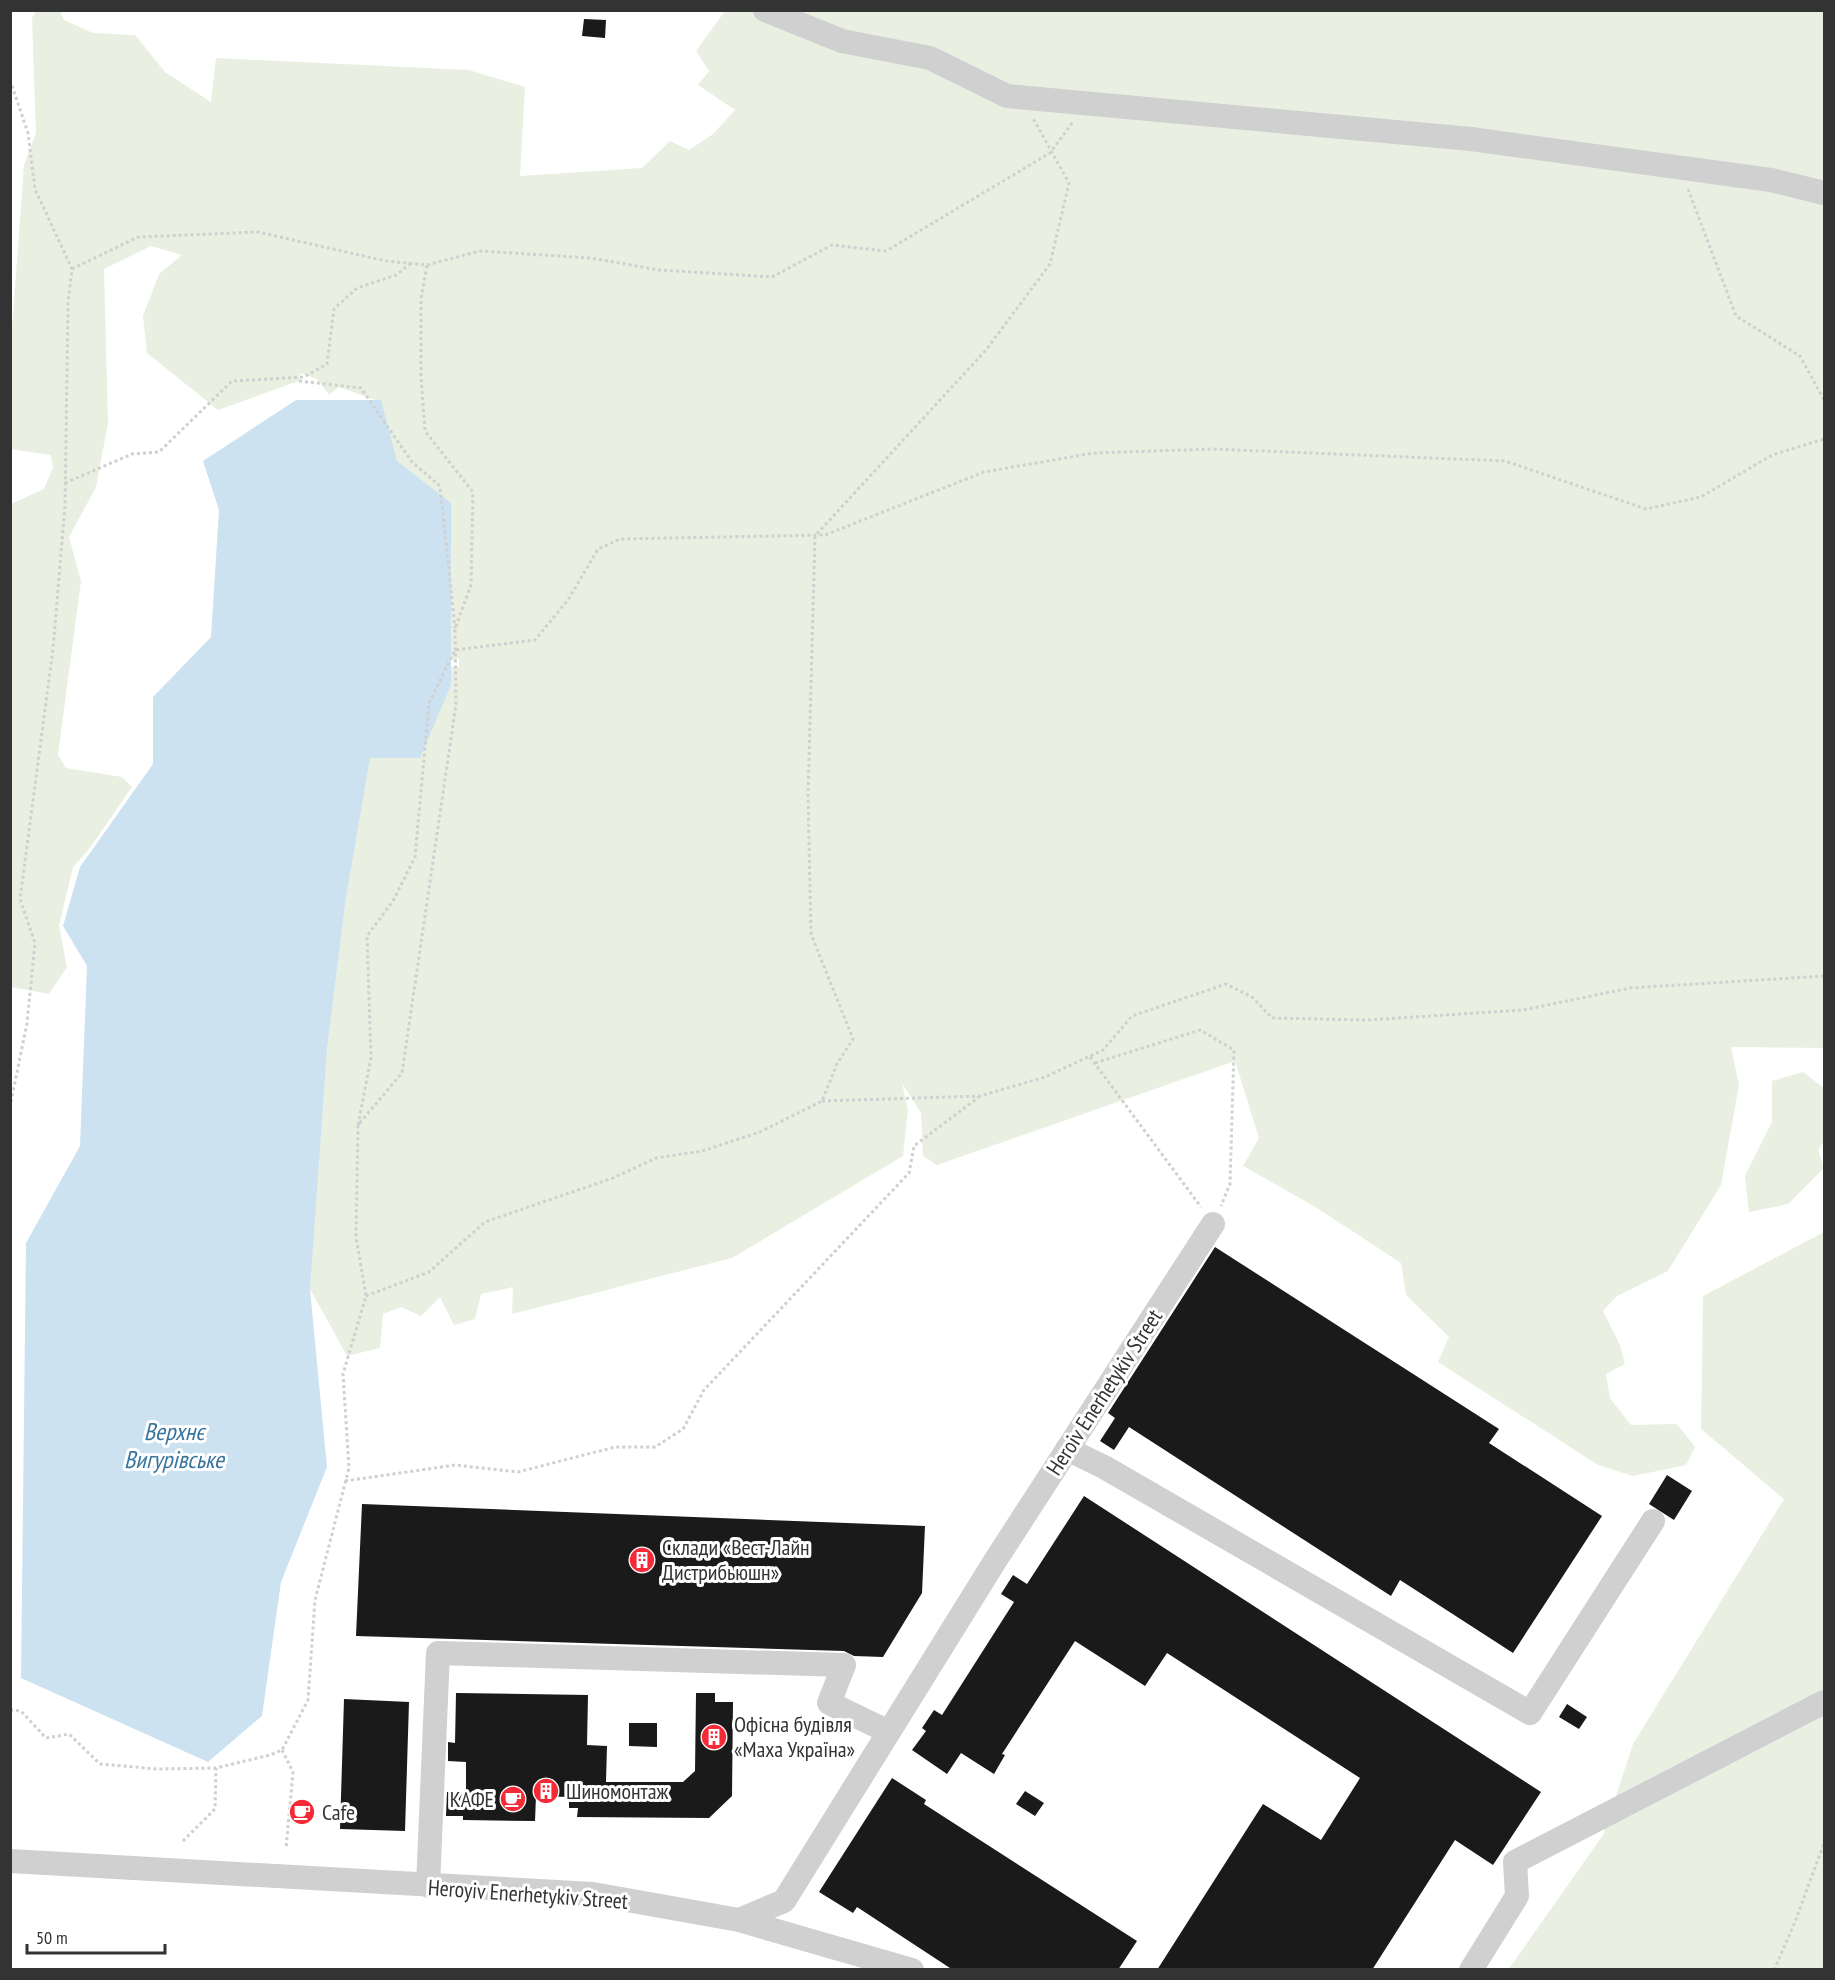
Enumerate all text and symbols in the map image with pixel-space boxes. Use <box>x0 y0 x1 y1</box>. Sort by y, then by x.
street label: Heroiv Enerhetykiv Street <box>1040 1304 1168 1480</box>
water label: Верхнє Вигурівське <box>124 1416 226 1475</box>
place label: Склади «Вест-Лайн Дистрибьюшн» <box>662 1533 810 1586</box>
building icon: Склади «Вест-Лайн Дистрибьюшн» <box>627 1545 657 1575</box>
place label: Офісна будівля «Маха Україна» <box>734 1710 855 1763</box>
building icon: Офісна будівля «Маха Україна» <box>699 1722 729 1752</box>
building icon: Шиномонтаж <box>531 1776 561 1806</box>
place label: Шиномонтаж <box>566 1777 668 1805</box>
cafe icon: КАФЕ <box>498 1784 528 1814</box>
place label: КАФЕ <box>450 1785 494 1813</box>
cafe icon: Cafe <box>287 1797 317 1827</box>
place label: Cafe <box>322 1798 355 1826</box>
street label: Heroyiv Enerhetykiv Street <box>427 1873 629 1915</box>
scale bar <box>27 1917 165 1955</box>
text: 50 m <box>36 1926 68 1949</box>

